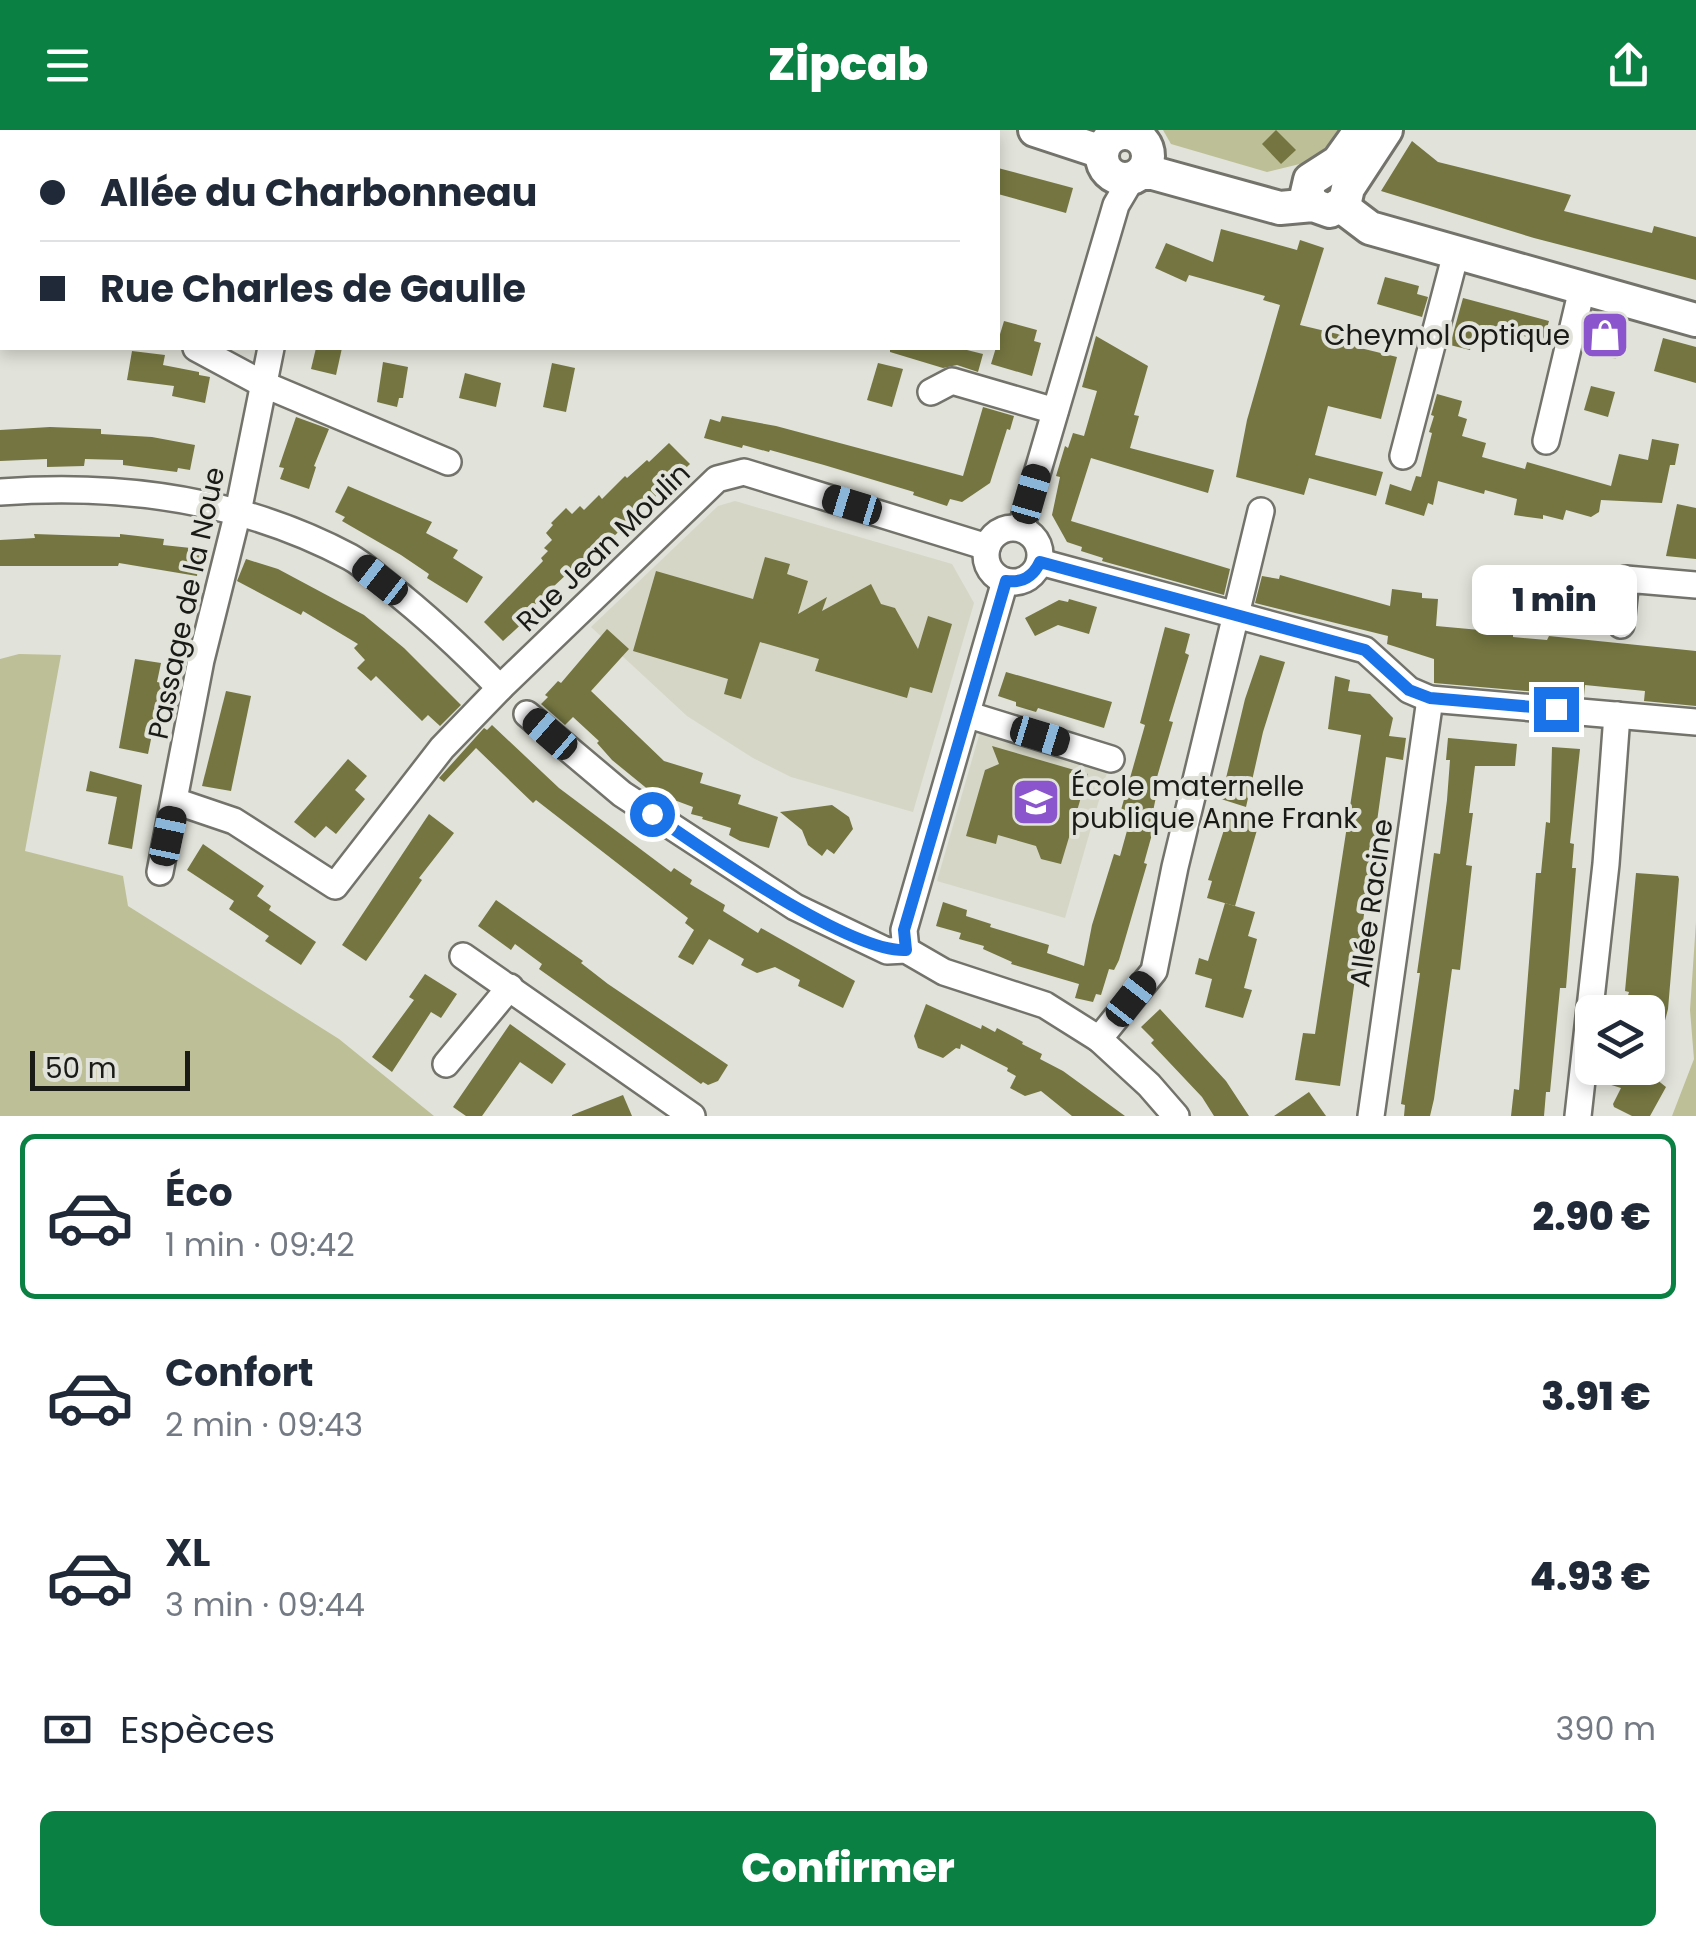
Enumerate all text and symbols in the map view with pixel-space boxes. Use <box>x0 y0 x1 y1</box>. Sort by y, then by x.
text: Zipcab <box>768 33 928 96</box>
icon: menu <box>40 38 95 93</box>
icon: share <box>1601 38 1656 93</box>
text: Allée du Charbonneau <box>100 166 537 219</box>
text: Rue Charles de Gaulle <box>100 262 526 315</box>
shop icon: Cheymol Optique <box>1579 309 1631 361</box>
place label: Cheymol Optique <box>1324 316 1570 355</box>
street label: Rue Jean Moulin <box>508 454 699 641</box>
car <box>1008 461 1054 527</box>
street label: Passage de la Noue <box>139 464 234 743</box>
car <box>819 482 885 528</box>
car <box>347 550 413 610</box>
callout: 1 min <box>1474 564 1638 634</box>
text: 1 min <box>1512 577 1597 622</box>
route end <box>1534 687 1579 732</box>
car <box>518 703 582 765</box>
car <box>1007 713 1073 759</box>
place label: École maternelle publique Anne Frank <box>1071 767 1358 838</box>
school or university icon: École maternelle publique Anne Frank <box>1010 776 1062 828</box>
route start <box>630 792 675 837</box>
car <box>147 804 189 868</box>
street label: Allée Racine <box>1340 816 1403 990</box>
car <box>1101 966 1161 1032</box>
map controls <box>1575 995 1665 1085</box>
button: layers <box>1575 995 1665 1085</box>
scale bar <box>30 1046 190 1090</box>
text: 50 m <box>45 1049 116 1088</box>
text: Éco <box>165 1166 233 1219</box>
icon: car <box>45 1172 135 1262</box>
text: 2.90 € <box>1533 1190 1651 1243</box>
text: 1 min · 09:42 <box>165 1222 355 1267</box>
text: Confort <box>165 1346 313 1399</box>
icon: car <box>45 1352 135 1442</box>
text: 3.91 € <box>1541 1370 1651 1423</box>
text: 2 min · 09:43 <box>165 1402 363 1447</box>
text: XL <box>165 1526 210 1579</box>
icon: car <box>45 1532 135 1622</box>
text: 4.93 € <box>1530 1550 1651 1603</box>
text: 3 min · 09:44 <box>165 1582 365 1627</box>
icon: cash <box>40 1702 95 1757</box>
text: Espèces <box>120 1703 275 1756</box>
text: 390 m <box>1555 1706 1656 1751</box>
button: Confirmer <box>40 1811 1656 1926</box>

